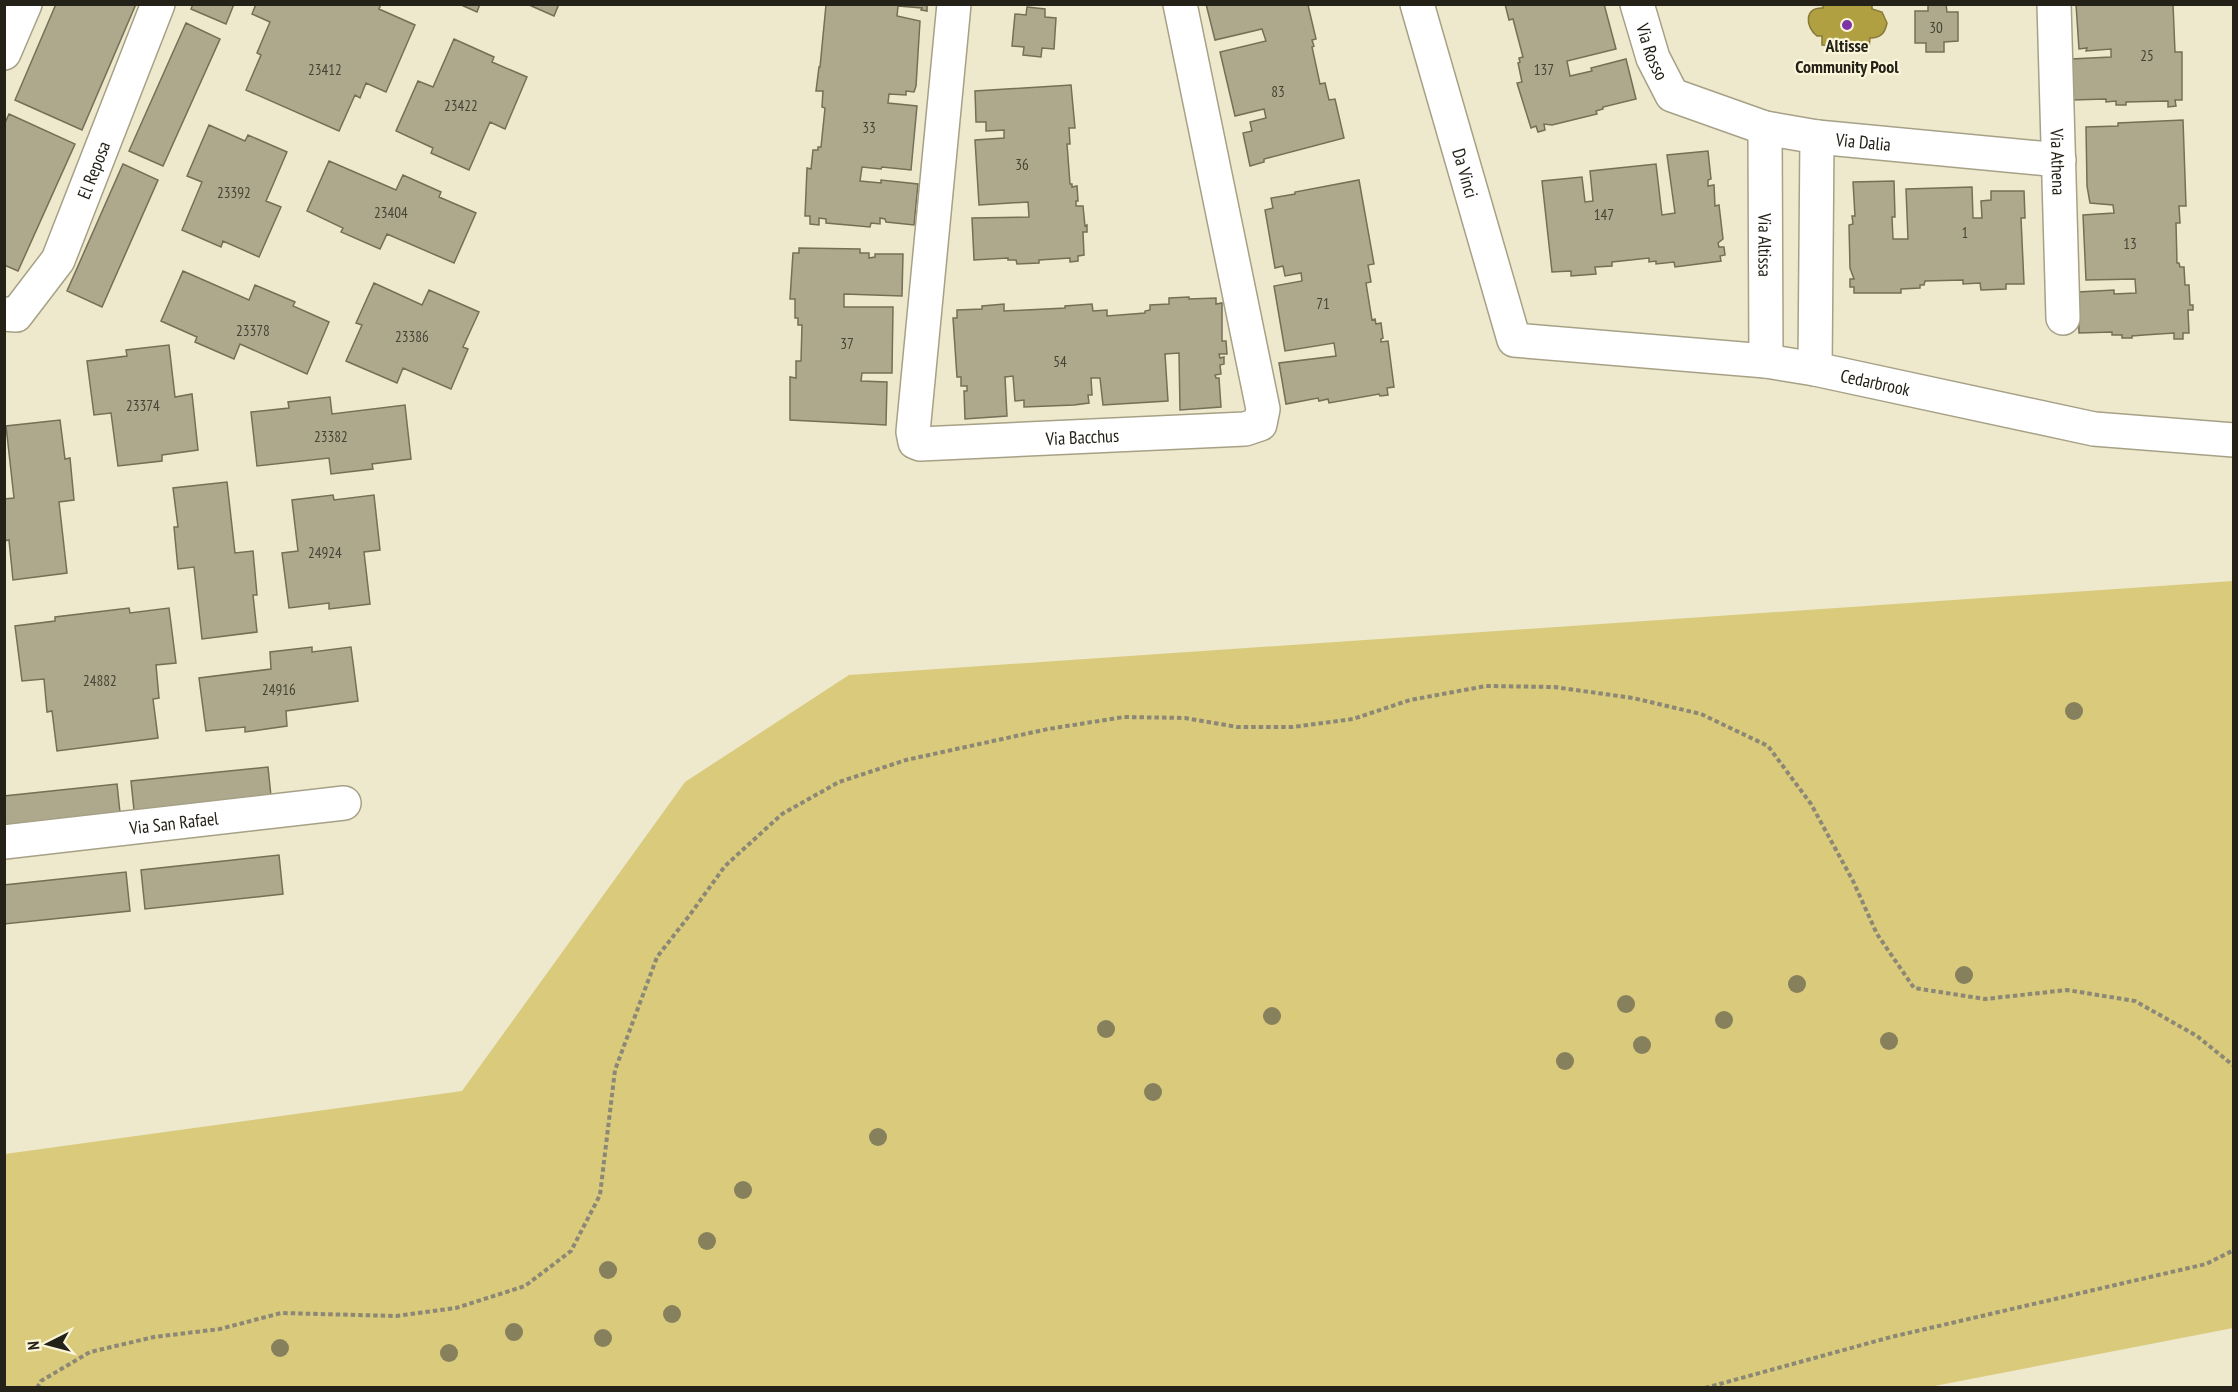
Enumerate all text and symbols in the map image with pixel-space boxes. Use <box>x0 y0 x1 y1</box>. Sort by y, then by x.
marker: Altisse Community Pool <box>1840 18 1854 32</box>
house number: 30 <box>1929 18 1943 37</box>
street label: Via Rosso <box>1632 19 1674 84</box>
place label: Altisse Community Pool <box>1795 34 1899 78</box>
house number: 25 <box>2140 46 2154 65</box>
house number: 23412 <box>308 60 342 79</box>
house number: 137 <box>1534 60 1554 79</box>
house number: 83 <box>1271 82 1285 101</box>
house number: 23422 <box>444 96 478 115</box>
house number: 33 <box>862 118 876 137</box>
street label: Via Dalia <box>1834 127 1892 155</box>
street label: Via Athena <box>2046 127 2071 195</box>
street label: El Reposa <box>72 138 115 202</box>
street label: Da Vinci <box>1448 146 1484 201</box>
house number: 36 <box>1015 155 1029 174</box>
house number: 23392 <box>217 183 251 202</box>
house number: 23404 <box>374 203 408 222</box>
house number: 147 <box>1594 205 1614 224</box>
street label: Via Altissa <box>1754 212 1777 277</box>
house number: 1 <box>1962 223 1968 242</box>
house number: 13 <box>2123 234 2137 253</box>
house number: 71 <box>1316 294 1330 313</box>
house number: 23378 <box>236 321 270 340</box>
house number: 23386 <box>395 327 429 346</box>
house number: 37 <box>840 334 854 353</box>
house number: 54 <box>1053 352 1067 371</box>
street label: Cedarbrook <box>1839 363 1912 401</box>
house number: 23374 <box>126 396 160 415</box>
street label: Via Bacchus <box>1044 423 1119 450</box>
house number: 23382 <box>314 427 348 446</box>
house number: 24924 <box>308 543 342 562</box>
house number: 24882 <box>83 671 117 690</box>
house number: 24916 <box>262 680 296 699</box>
street label: Via San Rafael <box>127 806 220 839</box>
north arrow <box>18 1314 78 1374</box>
text: N <box>23 1340 43 1351</box>

